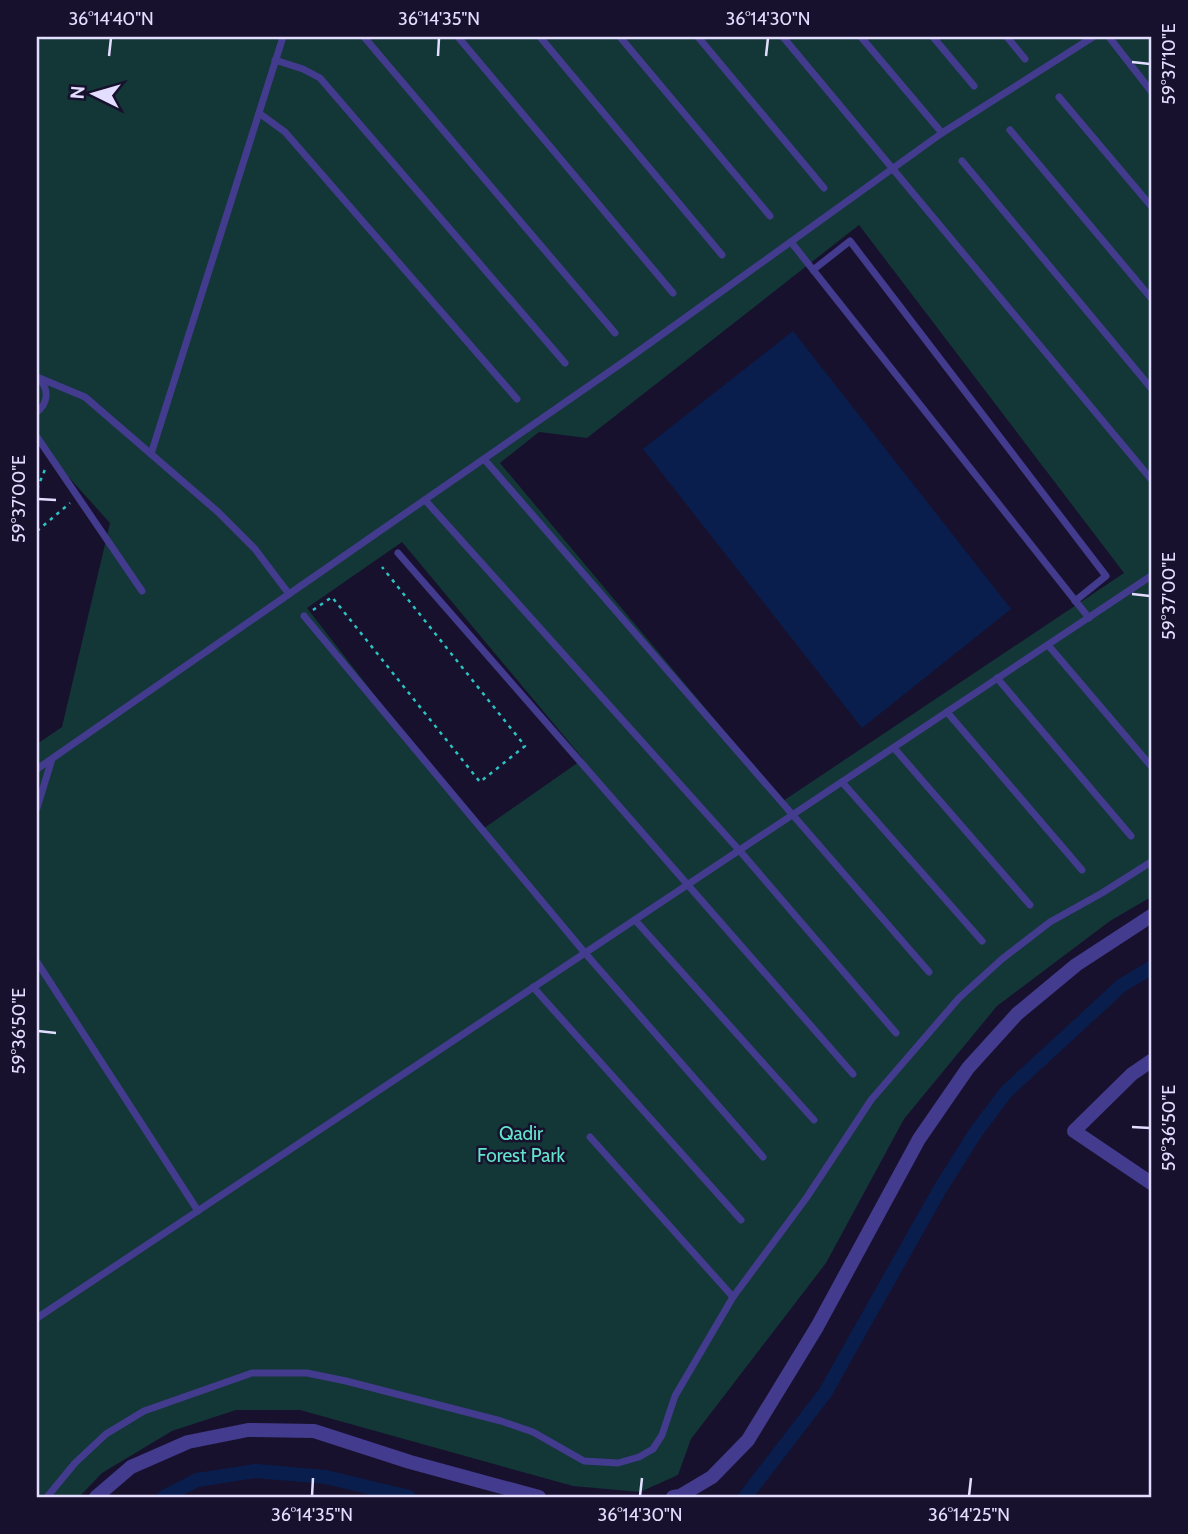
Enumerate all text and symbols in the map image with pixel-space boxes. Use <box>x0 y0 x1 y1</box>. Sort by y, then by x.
text: 36°14'40"N <box>68 8 154 30</box>
text: 36°14'35"N <box>398 8 480 30</box>
text: 36°14'30"N <box>726 8 810 30</box>
text: 59°37'10"E <box>1158 23 1180 105</box>
north arrow <box>60 60 130 130</box>
text: N <box>66 85 90 100</box>
text: 59°37'00"E <box>8 455 30 543</box>
text: 59°37'00"E <box>1158 552 1180 640</box>
text: 59°36'50"E <box>8 988 30 1074</box>
text: 59°36'50"E <box>1158 1085 1180 1171</box>
park label: Qadir Forest Park <box>477 1122 565 1167</box>
text: 36°14'35"N <box>271 1504 353 1526</box>
text: 36°14'30"N <box>598 1504 682 1526</box>
text: 36°14'25"N <box>928 1504 1010 1526</box>

